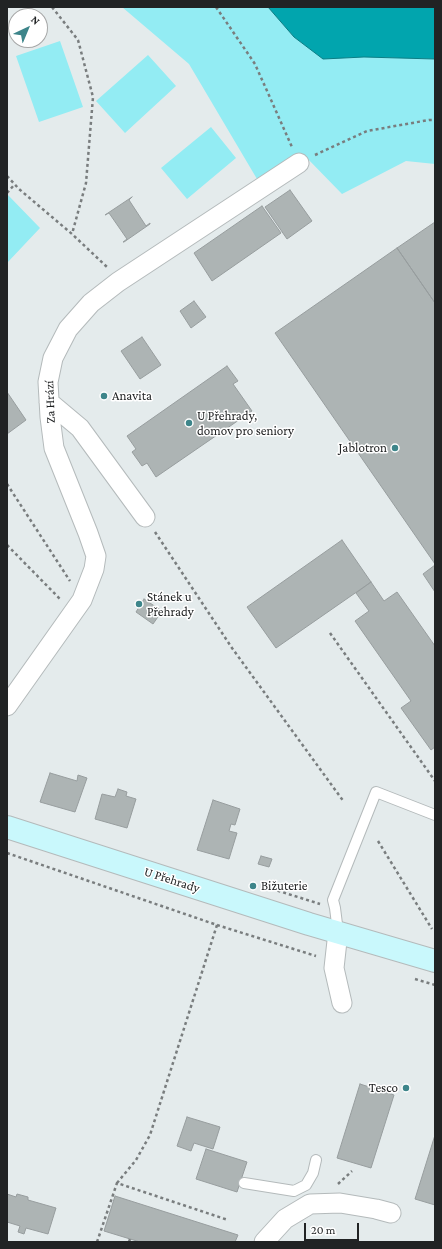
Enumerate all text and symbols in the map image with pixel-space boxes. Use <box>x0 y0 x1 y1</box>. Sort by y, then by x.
north arrow <box>8 8 48 48</box>
text: N <box>29 13 43 27</box>
street label: Za Hrází <box>41 380 59 424</box>
place label: Anavita <box>112 388 152 404</box>
marker: Anavita <box>99 391 109 401</box>
place label: U Přehrady, domov pro seniory <box>197 408 294 439</box>
marker: U Přehrady, domov pro seniory <box>184 418 194 428</box>
place label: Jablotron <box>339 440 387 456</box>
marker: Jablotron <box>390 443 400 453</box>
place label: Stánek u Přehrady <box>147 589 194 620</box>
marker: Stánek u Přehrady <box>134 599 144 609</box>
street label: U Přehrady <box>142 864 202 896</box>
place label: Bižuterie <box>261 878 308 894</box>
marker: Bižuterie <box>248 881 258 891</box>
place label: Tesco <box>369 1080 398 1096</box>
marker: Tesco <box>401 1083 411 1093</box>
scale bar <box>306 1215 361 1241</box>
text: 20 m <box>311 1223 335 1237</box>

